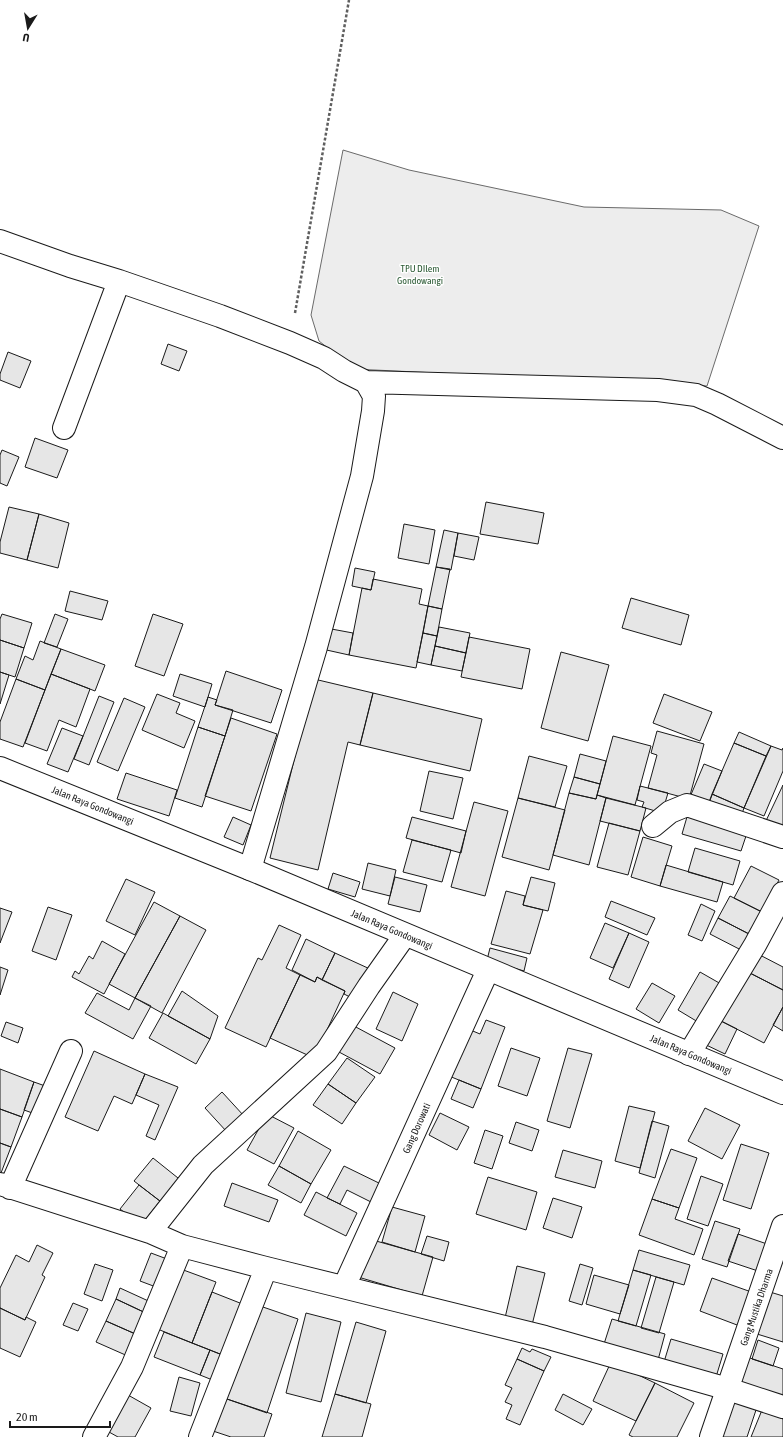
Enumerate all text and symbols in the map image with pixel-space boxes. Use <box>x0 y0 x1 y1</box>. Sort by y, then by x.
north arrow <box>8 8 48 48</box>
text: U <box>22 31 30 44</box>
park label: TPU DIlem Gondowangi <box>397 263 443 286</box>
street label: Jalan Raya Gondowangi <box>50 784 135 827</box>
street label: Jalan Raya Gondowangi <box>350 907 434 952</box>
street label: Jalan Raya Gondowangi <box>649 1032 733 1077</box>
street label: Gang Dorowati <box>400 1101 432 1155</box>
street label: Gang Mustika Dharma <box>738 1267 775 1347</box>
scale bar <box>10 1403 110 1429</box>
text: 20 m <box>16 1410 38 1424</box>

